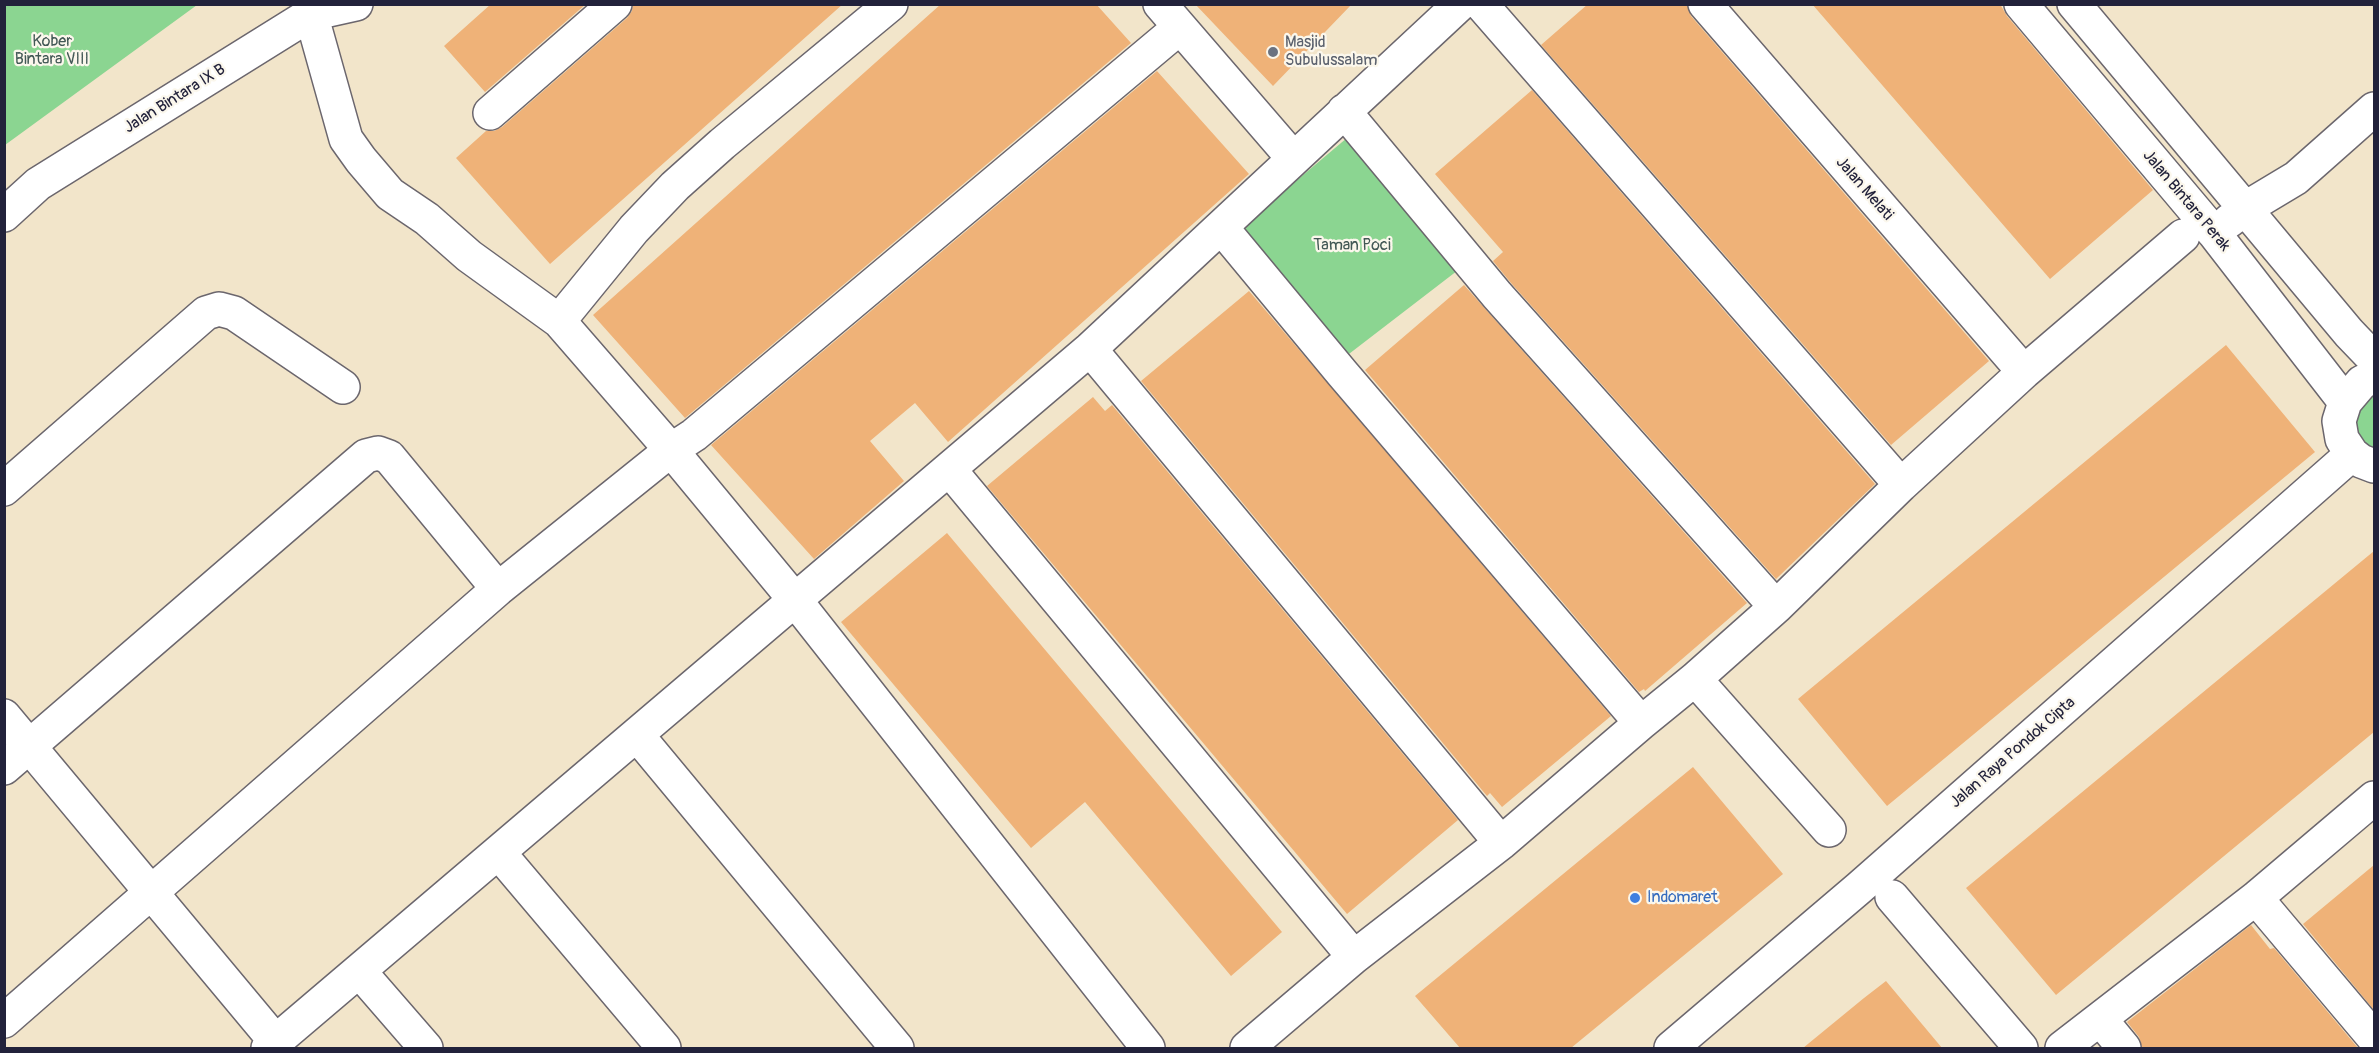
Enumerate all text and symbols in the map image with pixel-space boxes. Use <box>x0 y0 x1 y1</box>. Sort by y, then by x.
park label: Kober Bintara VIII <box>15 32 89 70</box>
place label: Masjid Subulussalam <box>1285 33 1377 71</box>
marker: Masjid Subulussalam <box>1266 45 1280 59</box>
street label: Jalan Bintara IX B <box>121 60 229 138</box>
street label: Jalan Bintara Perak <box>2138 147 2234 255</box>
street label: Jalan Melati <box>1831 153 1897 225</box>
park label: Taman Poci <box>1313 236 1391 256</box>
street label: Jalan Raya Pondok Cipta <box>1946 693 2080 813</box>
place label: Indomaret <box>1647 888 1718 908</box>
marker: Indomaret <box>1628 891 1642 905</box>

